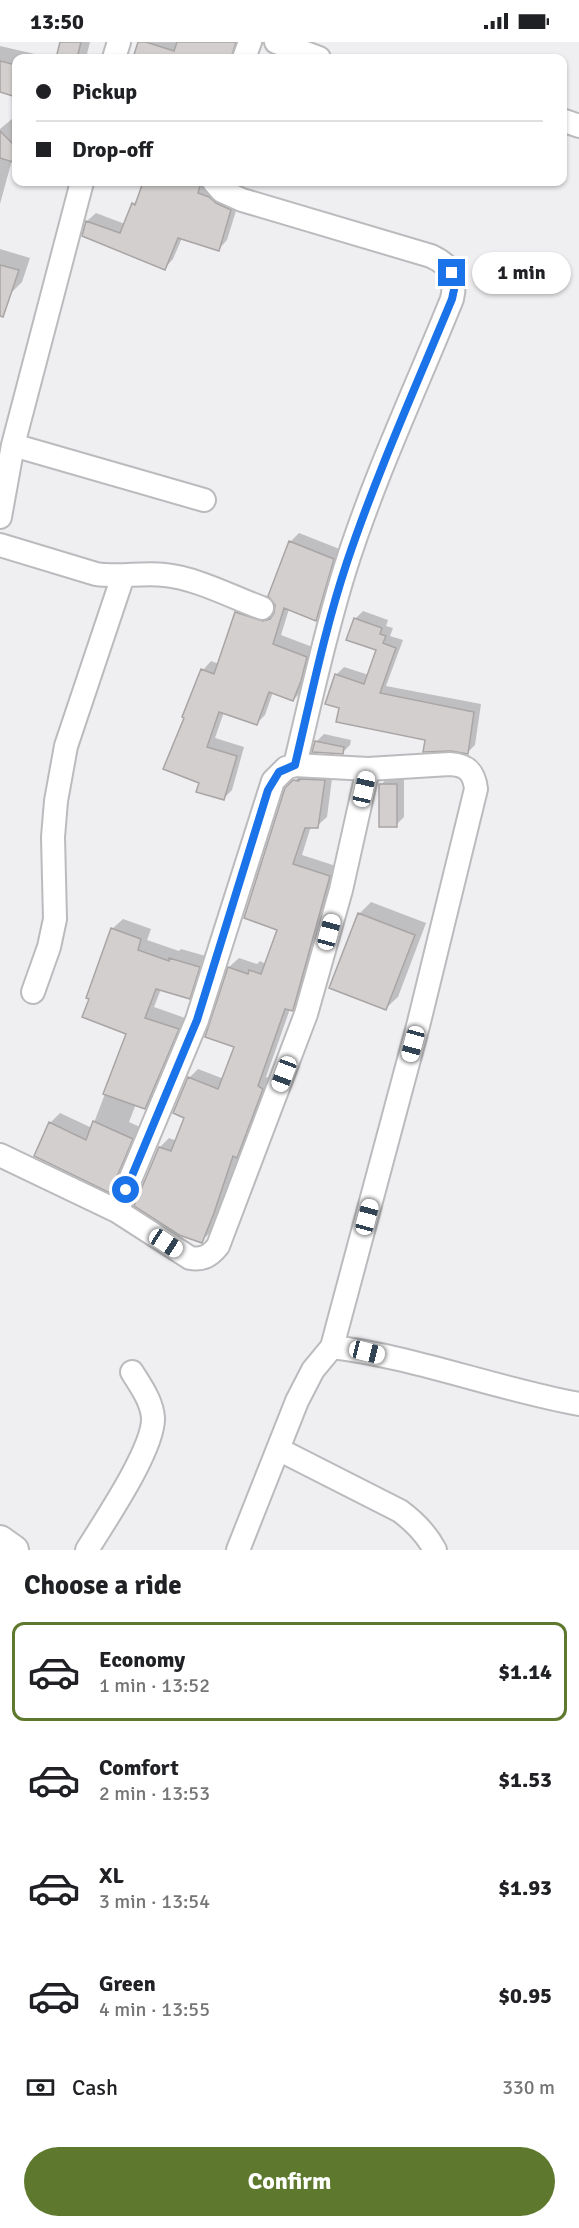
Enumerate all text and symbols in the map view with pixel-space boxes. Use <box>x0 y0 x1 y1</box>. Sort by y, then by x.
text: 13:50 <box>30 8 84 35</box>
text: Pickup <box>72 78 137 105</box>
text: Drop-off <box>72 136 153 163</box>
callout: 1 min <box>473 252 572 294</box>
route end <box>438 259 465 286</box>
text: 1 min <box>497 260 546 285</box>
car <box>351 769 377 809</box>
car <box>316 912 342 952</box>
car <box>400 1024 426 1064</box>
car <box>269 1054 299 1094</box>
route start <box>112 1176 139 1203</box>
car <box>354 1197 380 1237</box>
car <box>146 1226 186 1260</box>
car <box>347 1339 387 1365</box>
text: Choose a ride <box>24 1569 182 1602</box>
icon: car <box>27 1645 81 1699</box>
text: Economy <box>99 1646 185 1673</box>
text: $1.14 <box>498 1658 552 1685</box>
text: 1 min · 13:52 <box>99 1673 210 1698</box>
icon: car <box>27 1753 81 1807</box>
text: Comfort <box>99 1754 179 1781</box>
text: $1.53 <box>498 1766 552 1793</box>
text: 2 min · 13:53 <box>99 1781 210 1806</box>
icon: car <box>27 1861 81 1915</box>
text: XL <box>99 1862 124 1889</box>
text: $1.93 <box>498 1874 552 1901</box>
text: 3 min · 13:54 <box>99 1889 210 1914</box>
icon: car <box>27 1969 81 2023</box>
text: Green <box>99 1970 156 1997</box>
text: $0.95 <box>498 1982 552 2009</box>
text: 4 min · 13:55 <box>99 1997 210 2022</box>
icon: cash <box>24 2071 57 2104</box>
text: Cash <box>72 2074 118 2101</box>
text: 330 m <box>502 2075 555 2100</box>
button: Confirm <box>24 2147 555 2216</box>

